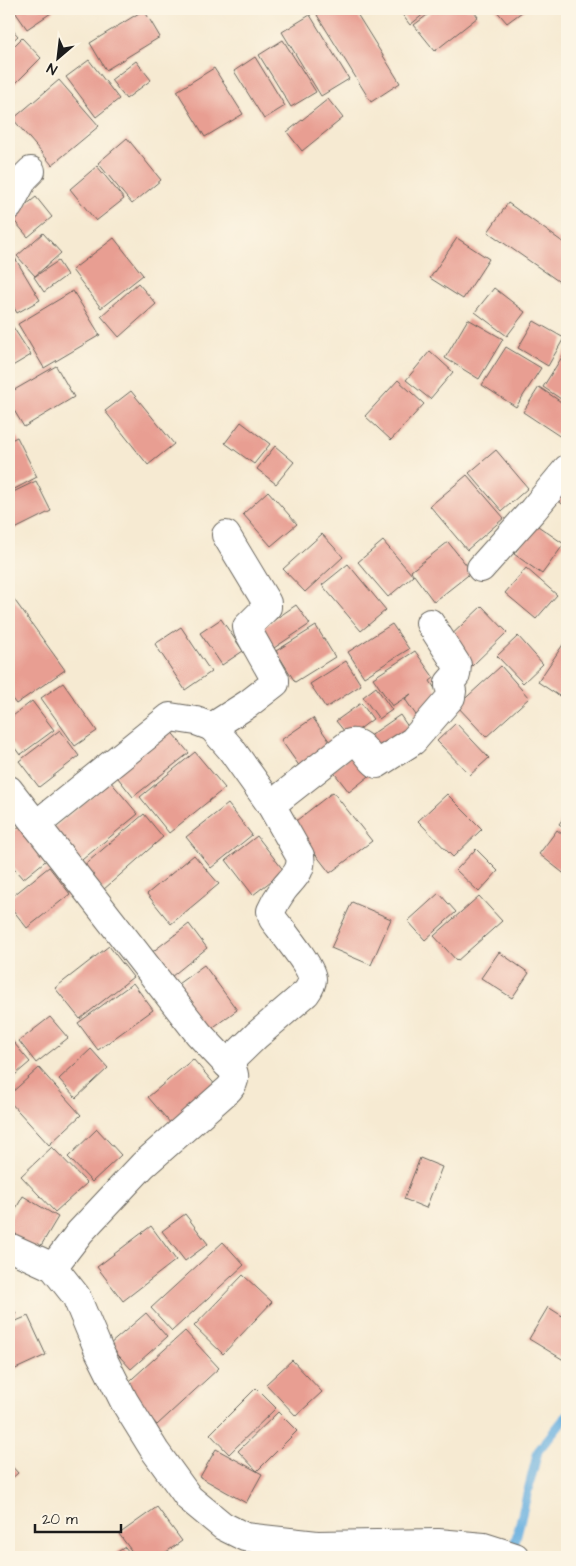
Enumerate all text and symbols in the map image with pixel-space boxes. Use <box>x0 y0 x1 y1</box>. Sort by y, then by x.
north arrow <box>32 32 82 82</box>
text: N <box>44 58 61 79</box>
scale bar <box>35 1501 121 1533</box>
text: 20 m <box>42 1509 78 1530</box>

